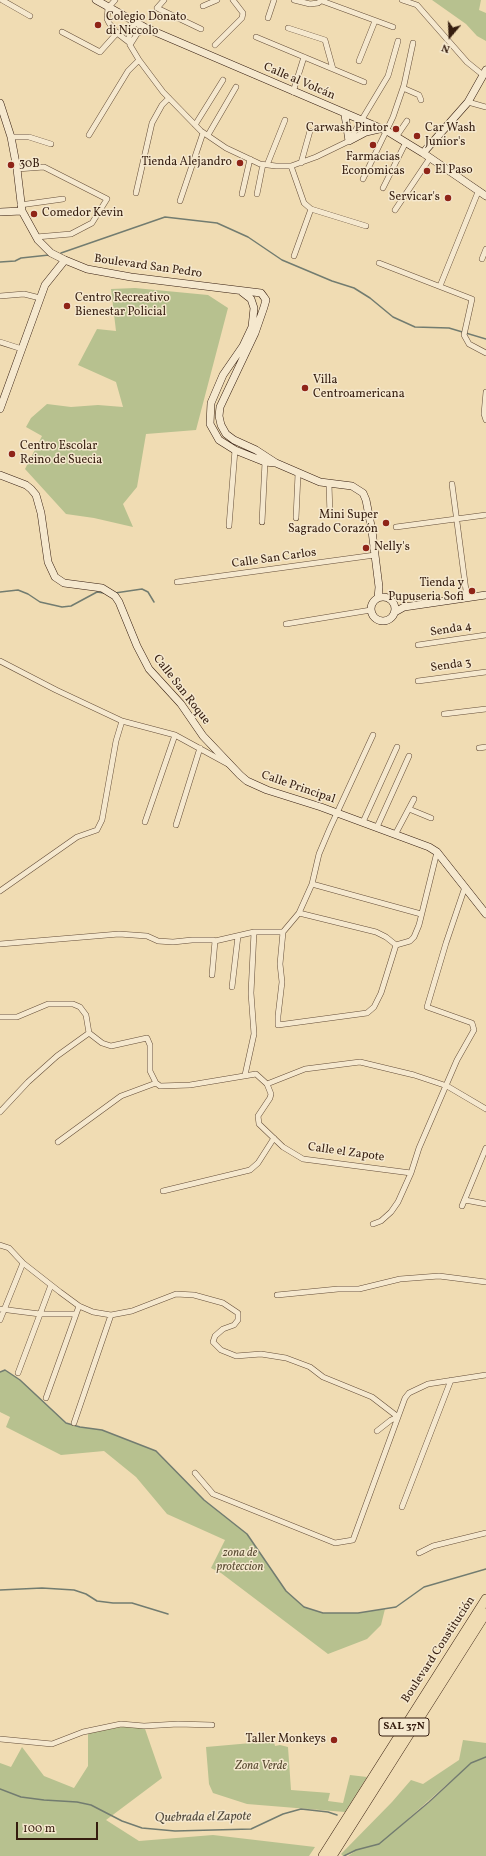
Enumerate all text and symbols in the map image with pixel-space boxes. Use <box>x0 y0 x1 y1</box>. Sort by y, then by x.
place label: Colegio Donato di Niccolo <box>106 11 186 39</box>
north arrow <box>430 16 470 56</box>
marker: Colegio Donato di Niccolo <box>93 20 103 30</box>
text: N <box>440 39 452 56</box>
street label: Calle al Volcán <box>261 60 337 104</box>
place label: Carwash Pintor <box>306 122 388 136</box>
place label: Car Wash Junior's <box>425 122 476 150</box>
marker: Carwash Pintor <box>391 124 401 134</box>
marker: Car Wash Junior's <box>412 131 422 141</box>
marker: Farmacias Economicas <box>368 140 378 150</box>
place label: Farmacias Economicas <box>341 151 405 179</box>
place label: Tienda Alejandro <box>142 156 232 170</box>
place label: 30B <box>19 158 40 172</box>
marker: Tienda Alejandro <box>235 158 245 168</box>
marker: 30B <box>6 160 16 170</box>
place label: El Paso <box>435 164 473 178</box>
marker: El Paso <box>422 166 432 176</box>
place label: Servicar's <box>389 191 440 205</box>
marker: Servicar's <box>443 193 453 203</box>
place label: Comedor Kevin <box>42 207 123 221</box>
marker: Comedor Kevin <box>29 209 39 219</box>
street label: Boulevard San Pedro <box>93 252 203 282</box>
place label: Centro Recreativo Bienestar Policial <box>75 292 170 320</box>
marker: Centro Recreativo Bienestar Policial <box>62 301 72 311</box>
place label: Villa Centroamericana <box>313 374 405 402</box>
marker: Villa Centroamericana <box>300 383 310 393</box>
place label: Centro Escolar Reino de Suecia <box>20 440 102 468</box>
marker: Centro Escolar Reino de Suecia <box>7 449 17 459</box>
place label: Mini Super Sagrado Corazón <box>288 509 378 537</box>
marker: Mini Super Sagrado Corazón <box>381 518 391 528</box>
place label: Nelly's <box>374 541 410 555</box>
marker: Nelly's <box>361 543 371 553</box>
street label: Calle San Carlos <box>231 546 317 572</box>
place label: Tienda y Pupuseria Sofi <box>388 577 464 605</box>
marker: Tienda y Pupuseria Sofi <box>467 586 477 596</box>
street label: Senda 4 <box>429 620 473 640</box>
street label: Calle San Roque <box>149 652 213 728</box>
street label: Senda 3 <box>430 656 472 676</box>
street label: Calle Principal <box>259 769 337 807</box>
street label: Calle el Zapote <box>307 1140 385 1166</box>
park label: zona de proteccion <box>217 1547 263 1575</box>
street label: Boulevard Constitución <box>399 1594 479 1706</box>
road number: SAL 37N <box>379 1718 429 1736</box>
place label: Taller Monkeys <box>245 1733 326 1747</box>
marker: Taller Monkeys <box>329 1735 339 1745</box>
park label: Zona Verde <box>235 1760 287 1774</box>
water label: Quebrada el Zapote <box>155 1809 251 1827</box>
scale bar <box>18 1814 100 1840</box>
text: 100 m <box>23 1821 55 1837</box>

